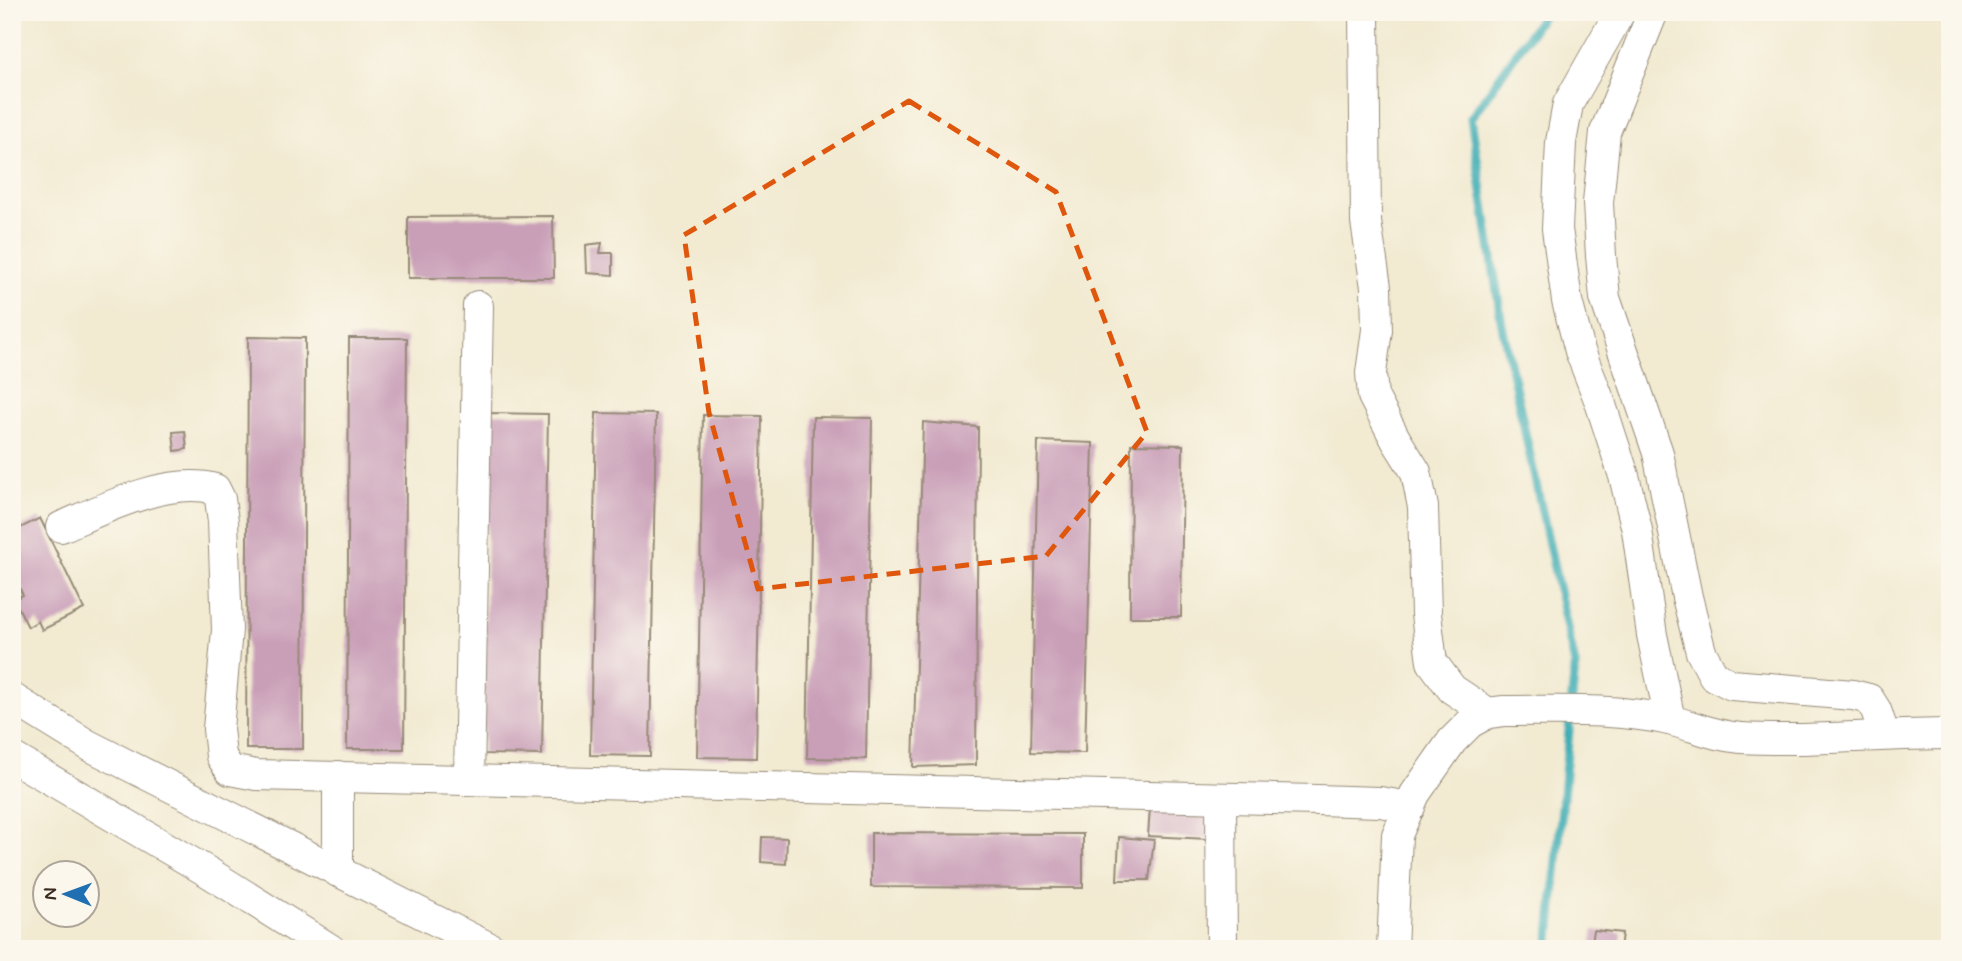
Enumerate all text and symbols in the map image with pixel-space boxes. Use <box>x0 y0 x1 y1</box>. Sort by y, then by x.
north arrow <box>32 860 102 930</box>
text: N <box>38 887 63 900</box>

